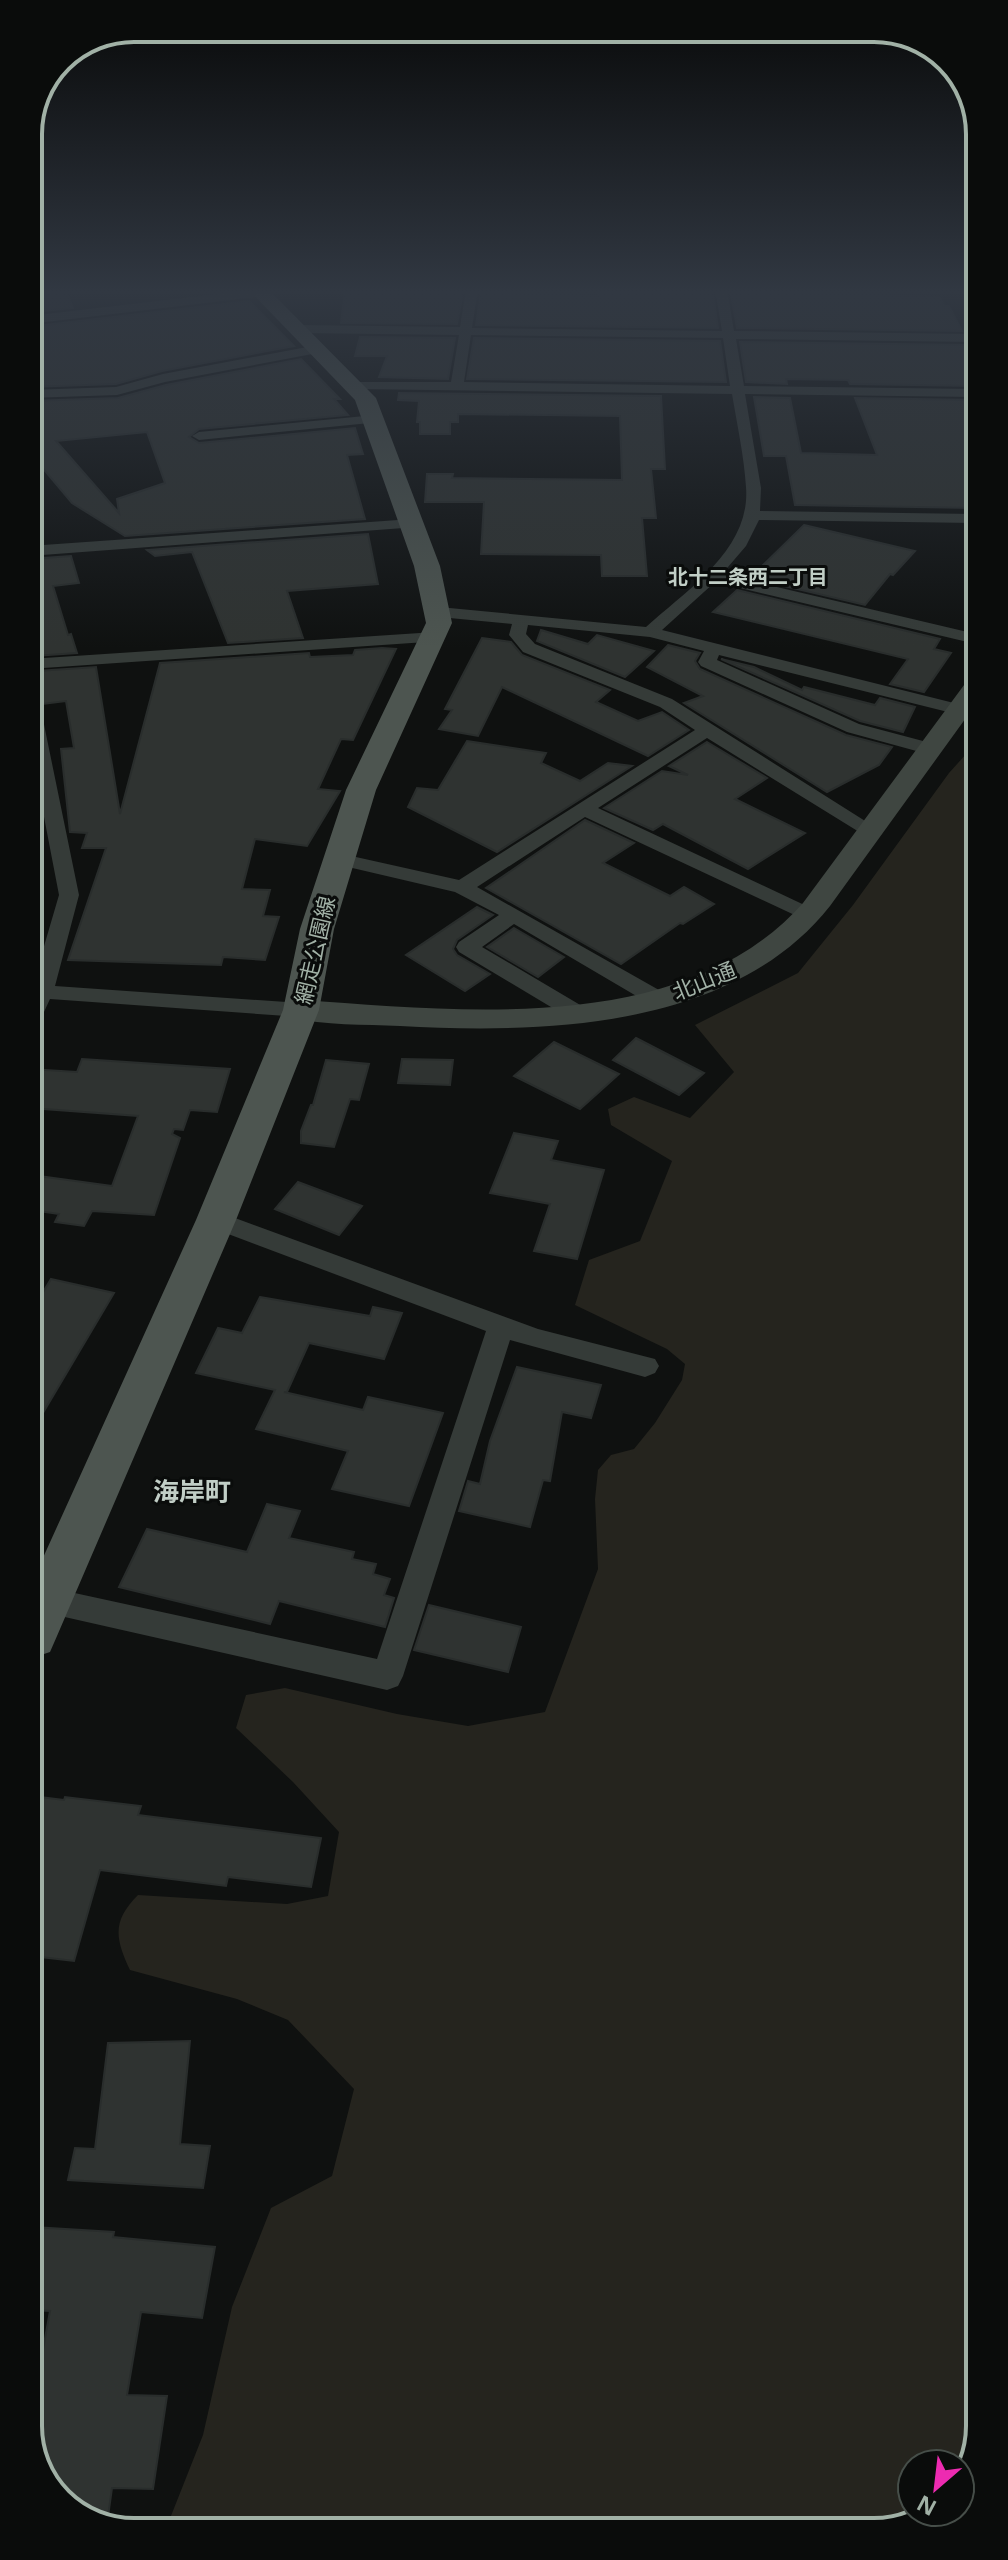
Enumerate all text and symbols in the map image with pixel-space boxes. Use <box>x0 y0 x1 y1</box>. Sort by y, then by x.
district label: 北十二条西二丁目 <box>668 563 828 590</box>
street label: 網走公園線 <box>287 893 341 1007</box>
street label: 北山通 <box>667 954 740 1006</box>
district label: 海岸町 <box>153 1473 231 1509</box>
north arrow <box>896 2448 976 2528</box>
text: N <box>911 2489 941 2524</box>

